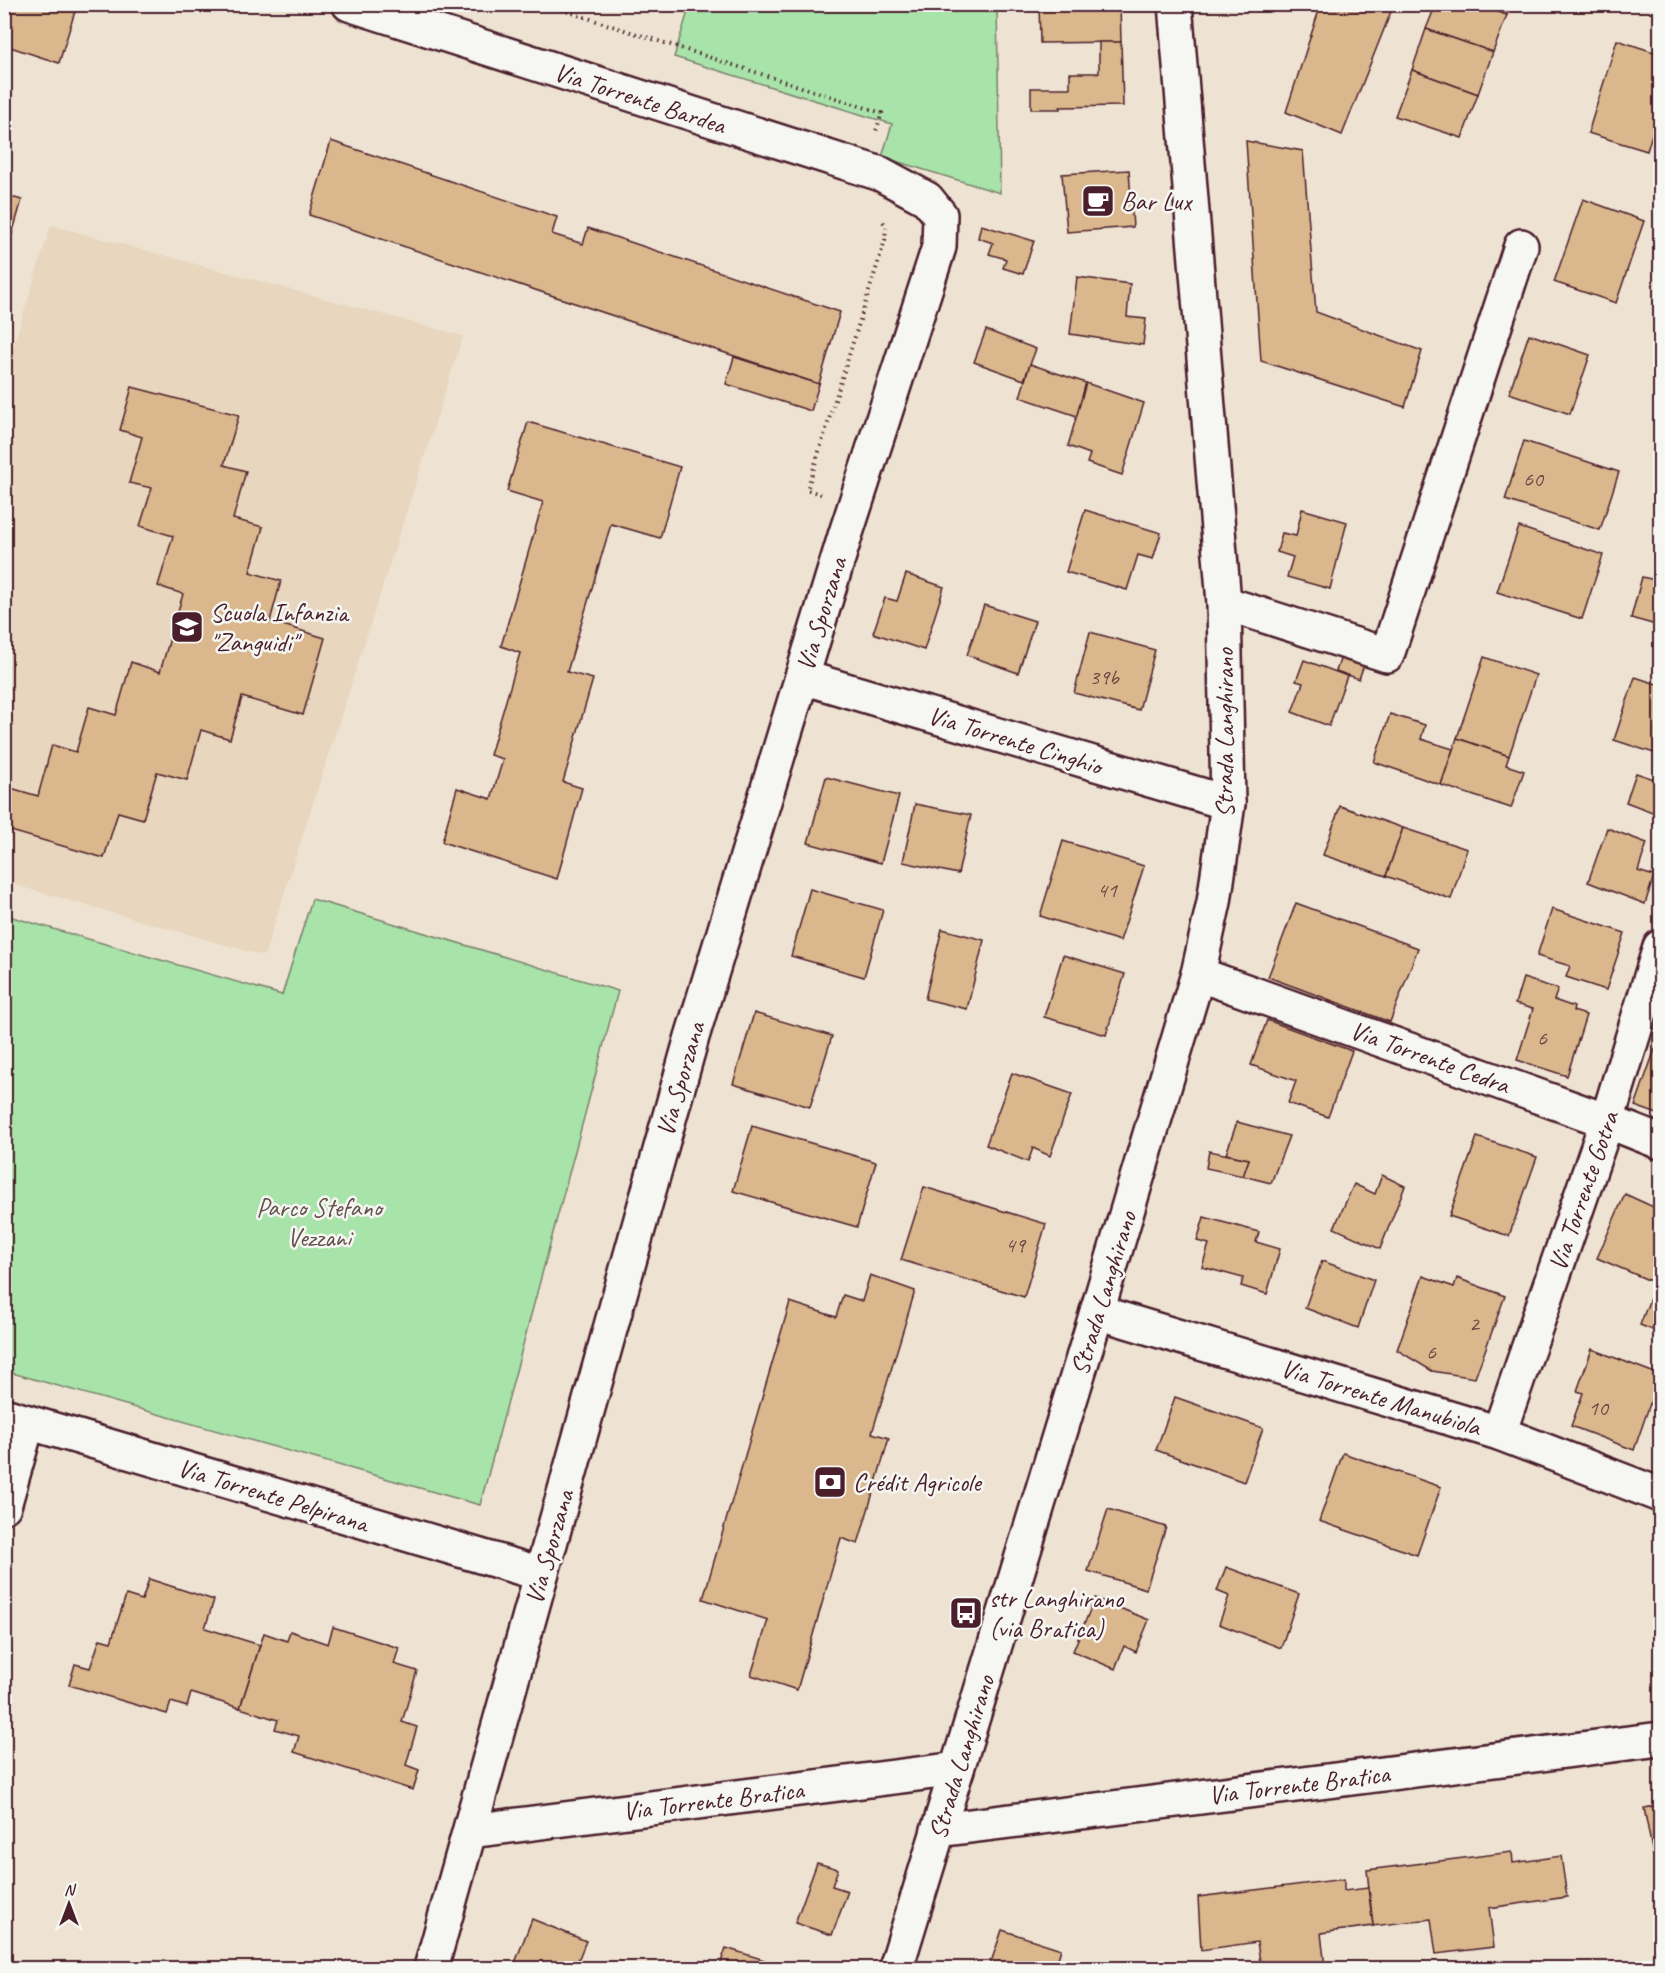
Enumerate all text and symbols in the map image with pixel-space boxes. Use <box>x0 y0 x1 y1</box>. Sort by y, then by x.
street label: Via Torrente Bardea <box>550 55 731 142</box>
cafe icon: Bar Lux <box>1080 183 1116 219</box>
place label: Bar Lux <box>1121 185 1193 218</box>
house number: 60 <box>1523 465 1545 493</box>
street label: Via Sporzana <box>789 552 855 675</box>
place label: Scuola Infanzia "Zanguidi" <box>210 596 350 659</box>
school or university icon: Scuola Infanzia "Zanguidi" <box>169 609 205 645</box>
street label: Strada Langhirano <box>1208 646 1241 818</box>
house number: 39b <box>1089 663 1120 691</box>
street label: Via Torrente Cinghio <box>924 698 1108 783</box>
house number: 41 <box>1097 876 1118 904</box>
street label: Via Torrente Cedra <box>1346 1013 1515 1102</box>
street label: Via Sporzana <box>648 1017 713 1140</box>
house number: 6 <box>1537 1024 1548 1052</box>
street label: Via Torrente Gotra <box>1541 1106 1627 1275</box>
park label: Parco Stefano Vezzani <box>256 1191 385 1254</box>
street label: Strada Langhirano <box>1063 1206 1145 1379</box>
house number: 49 <box>1005 1231 1027 1259</box>
house number: 2 <box>1469 1310 1481 1338</box>
house number: 6 <box>1426 1338 1437 1366</box>
street label: Via Torrente Manubiola <box>1277 1351 1486 1444</box>
house number: 10 <box>1588 1394 1610 1422</box>
street label: Via Torrente Pelpirana <box>174 1451 374 1541</box>
bank icon: Crédit Agricole <box>812 1464 848 1500</box>
place label: Crédit Agricole <box>853 1466 983 1499</box>
street label: Via Sporzana <box>517 1485 582 1608</box>
place label: str Langhirano (via Bratica) <box>989 1582 1125 1645</box>
bus stop icon: str Langhirano (via Bratica) <box>948 1595 984 1631</box>
street label: Strada Langhirano <box>921 1670 1003 1843</box>
street label: Via Torrente Bratica <box>1207 1757 1393 1812</box>
street label: Via Torrente Bratica <box>621 1773 807 1828</box>
north arrow <box>39 1874 99 1934</box>
text: N <box>64 1880 77 1900</box>

